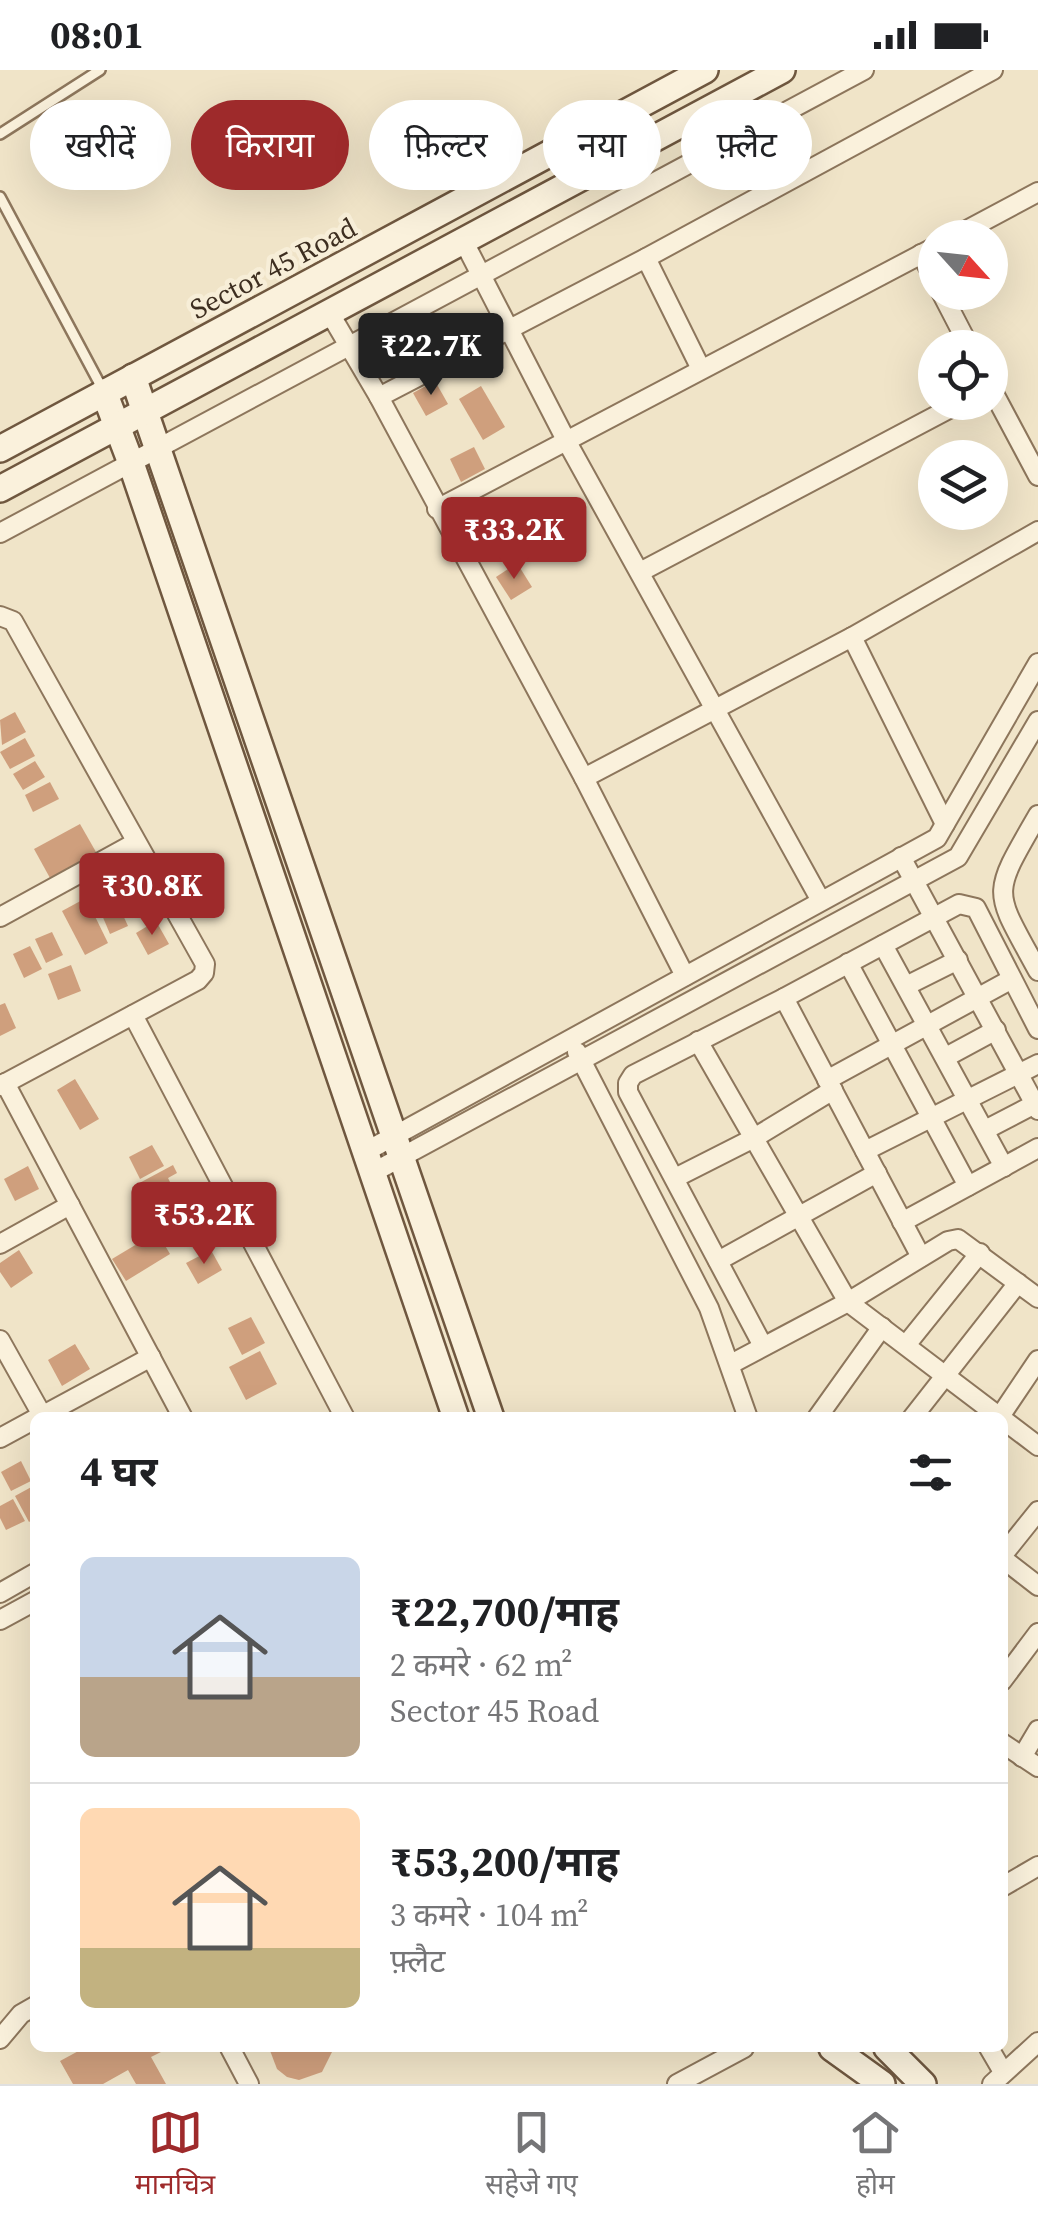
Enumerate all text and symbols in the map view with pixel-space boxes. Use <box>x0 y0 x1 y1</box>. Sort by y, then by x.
text: 08:01 <box>50 9 144 61</box>
chip: खरीदें <box>30 100 171 190</box>
chip: किराया <box>191 100 349 190</box>
chip: फ़िल्टर <box>369 100 523 190</box>
chip: नया <box>543 100 661 190</box>
chip: फ़्लैट <box>681 100 812 190</box>
street label: Sector 45 Road <box>183 208 363 328</box>
north arrow <box>918 220 1008 310</box>
map controls <box>918 220 1008 530</box>
pin: ₹22.7K <box>350 313 512 398</box>
text: ₹22.7K <box>380 323 482 367</box>
button: locate <box>918 330 1008 420</box>
button: layers <box>918 440 1008 530</box>
pin: ₹33.2K <box>433 497 595 582</box>
text: ₹33.2K <box>463 507 565 551</box>
pin: ₹30.8K <box>71 853 233 938</box>
text: ₹30.8K <box>101 863 203 907</box>
pin: ₹53.2K <box>123 1182 285 1267</box>
text: ₹53.2K <box>153 1192 255 1236</box>
text: 4 घर <box>80 1442 158 1500</box>
icon: filters <box>903 1445 958 1500</box>
text: ₹22,700/माह <box>390 1582 619 1640</box>
icon: home <box>160 1597 280 1717</box>
text: 2 कमरे · 62 m² <box>390 1643 573 1687</box>
text: Sector 45 Road <box>390 1689 599 1733</box>
text: ₹53,200/माह <box>390 1832 619 1890</box>
icon: home <box>160 1848 280 1968</box>
text: 3 कमरे · 104 m² <box>390 1893 589 1937</box>
text: फ़्लैट <box>390 1939 445 1983</box>
tab: मानचित्र <box>135 2105 215 2205</box>
tab: सहेजे गए <box>485 2105 578 2205</box>
tab: होम <box>848 2105 903 2205</box>

